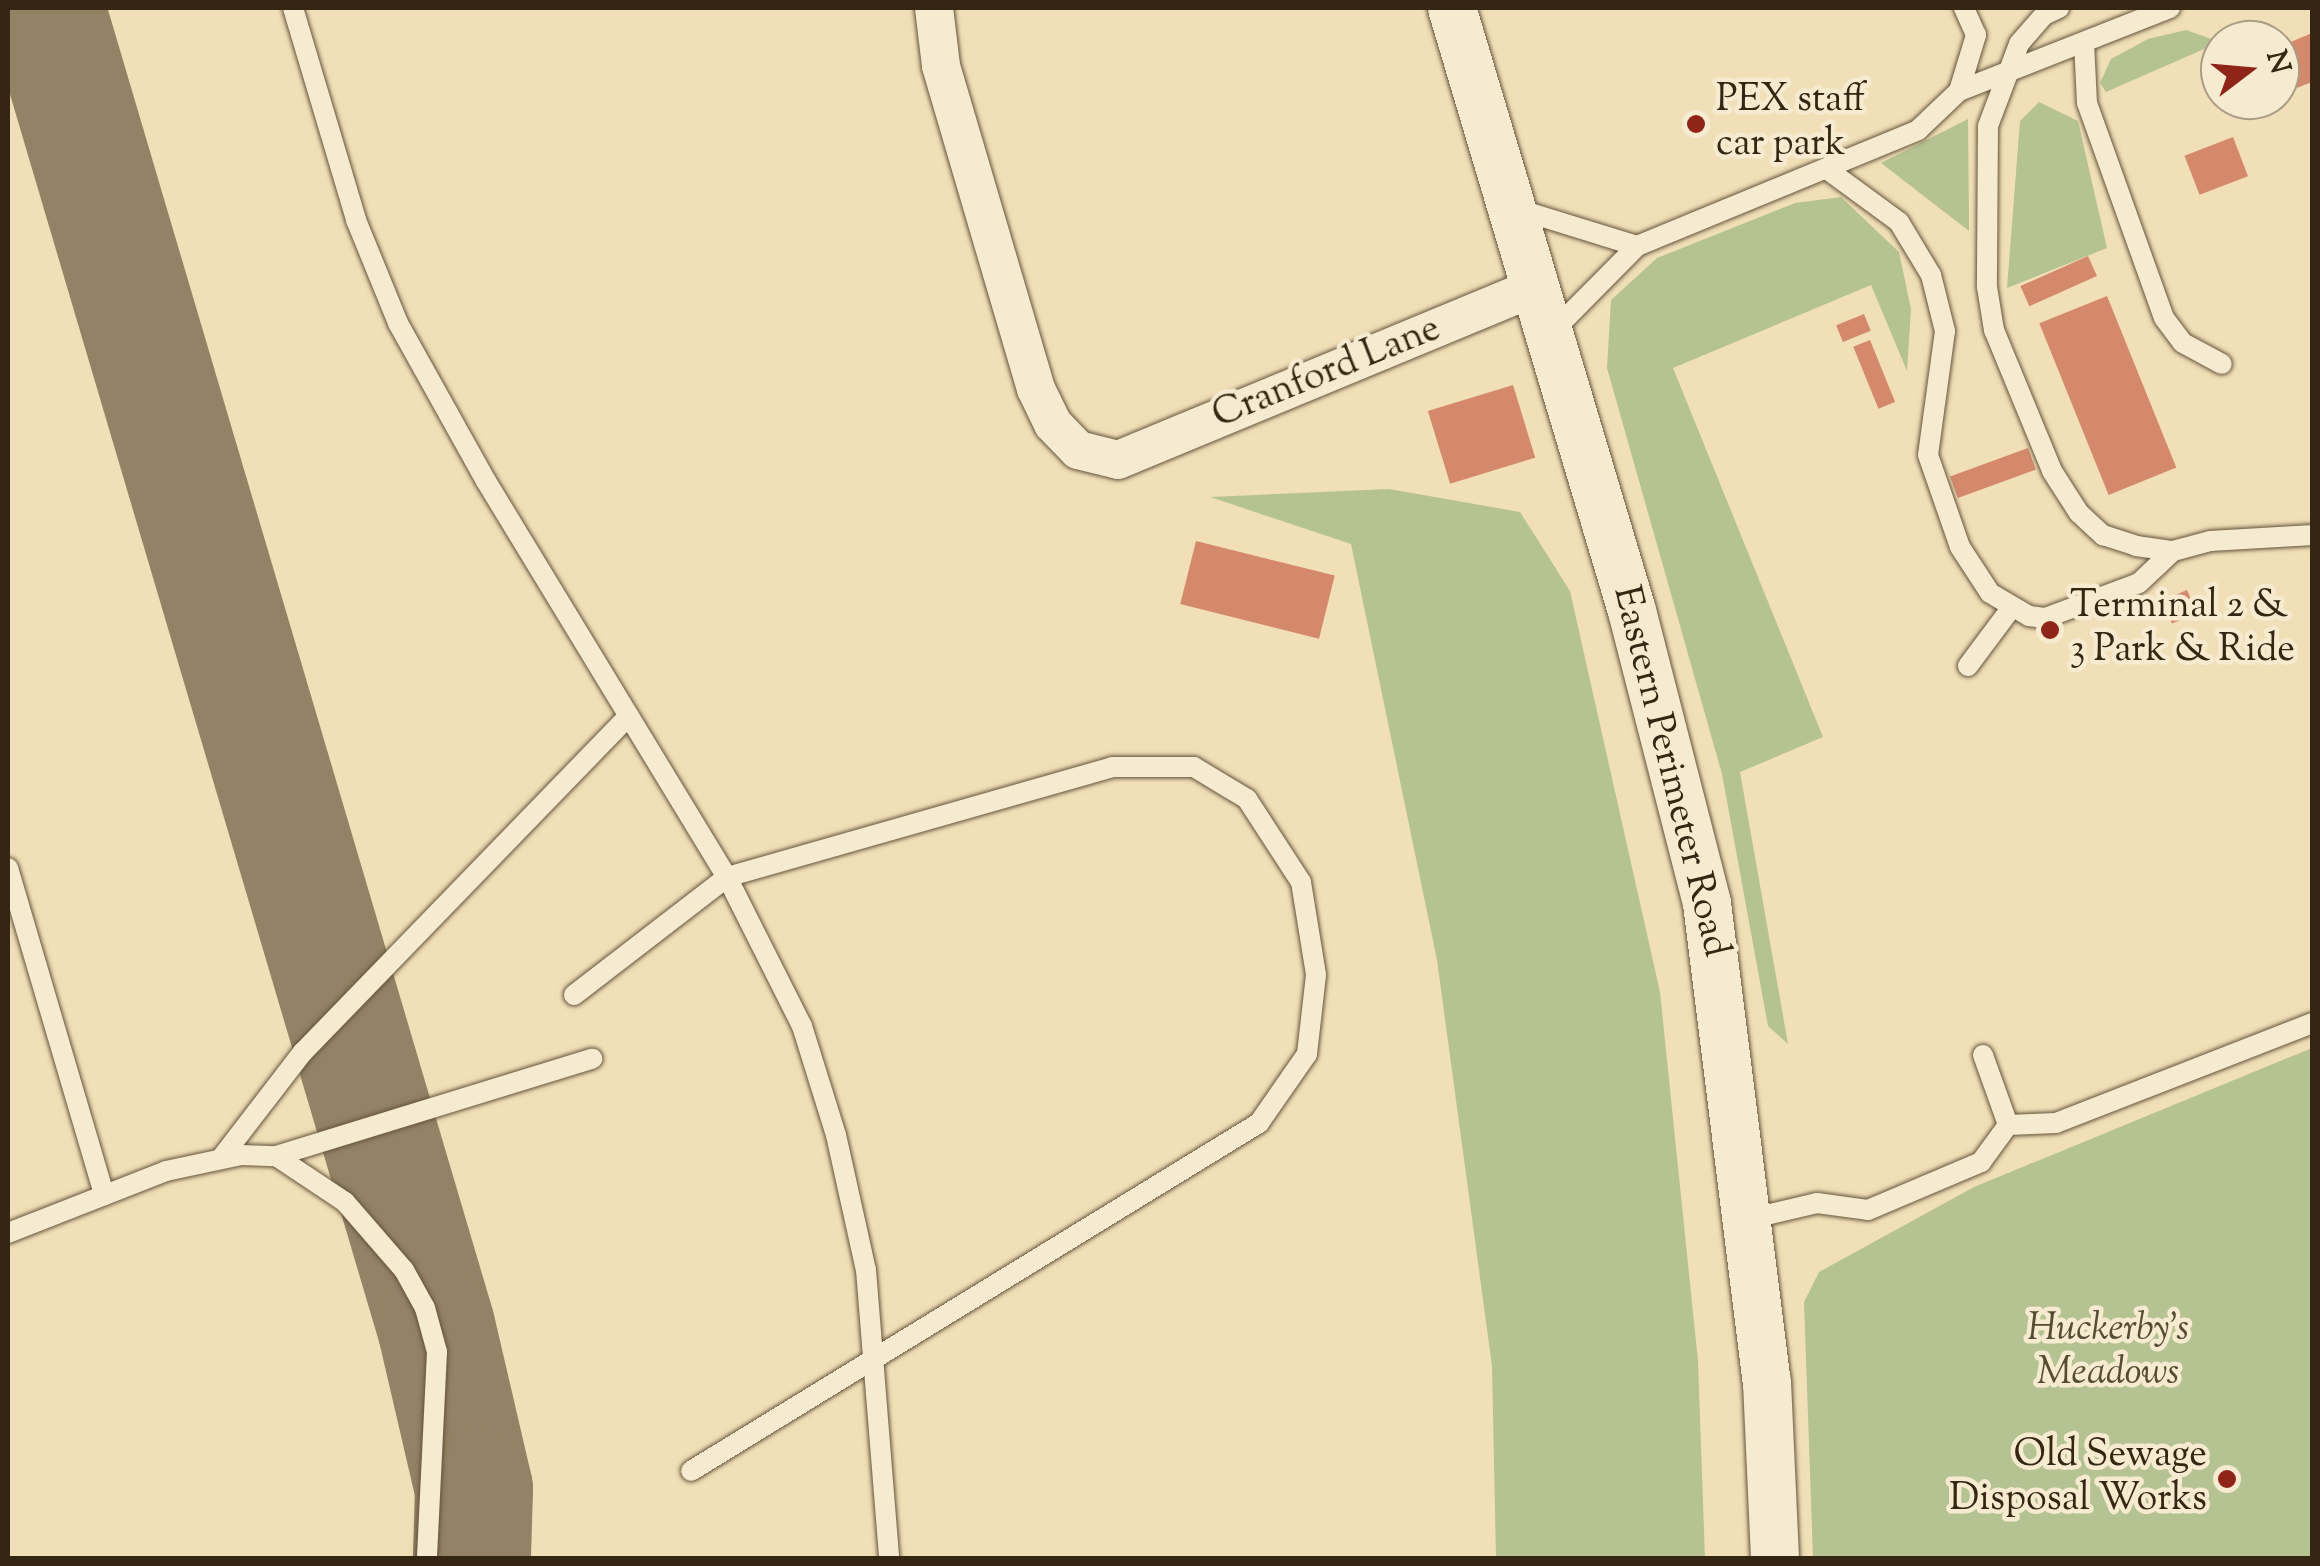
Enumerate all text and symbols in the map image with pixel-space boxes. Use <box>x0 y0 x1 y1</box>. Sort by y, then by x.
north arrow <box>2200 20 2300 120</box>
text: N <box>2255 46 2299 79</box>
place label: PEX staff car park <box>1716 79 1866 168</box>
marker: PEX staff car park <box>1685 113 1707 135</box>
street label: Cranford Lane <box>1207 308 1447 440</box>
street label: Eastern Perimeter Road <box>1601 582 1737 962</box>
place label: Terminal 2 & 3 Park & Ride <box>2070 585 2295 674</box>
marker: Terminal 2 & 3 Park & Ride <box>2039 619 2061 641</box>
park label: Huckerby's Meadows <box>2027 1308 2189 1398</box>
place label: Old Sewage Disposal Works <box>1949 1434 2207 1524</box>
marker: Old Sewage Disposal Works <box>2216 1468 2238 1490</box>

